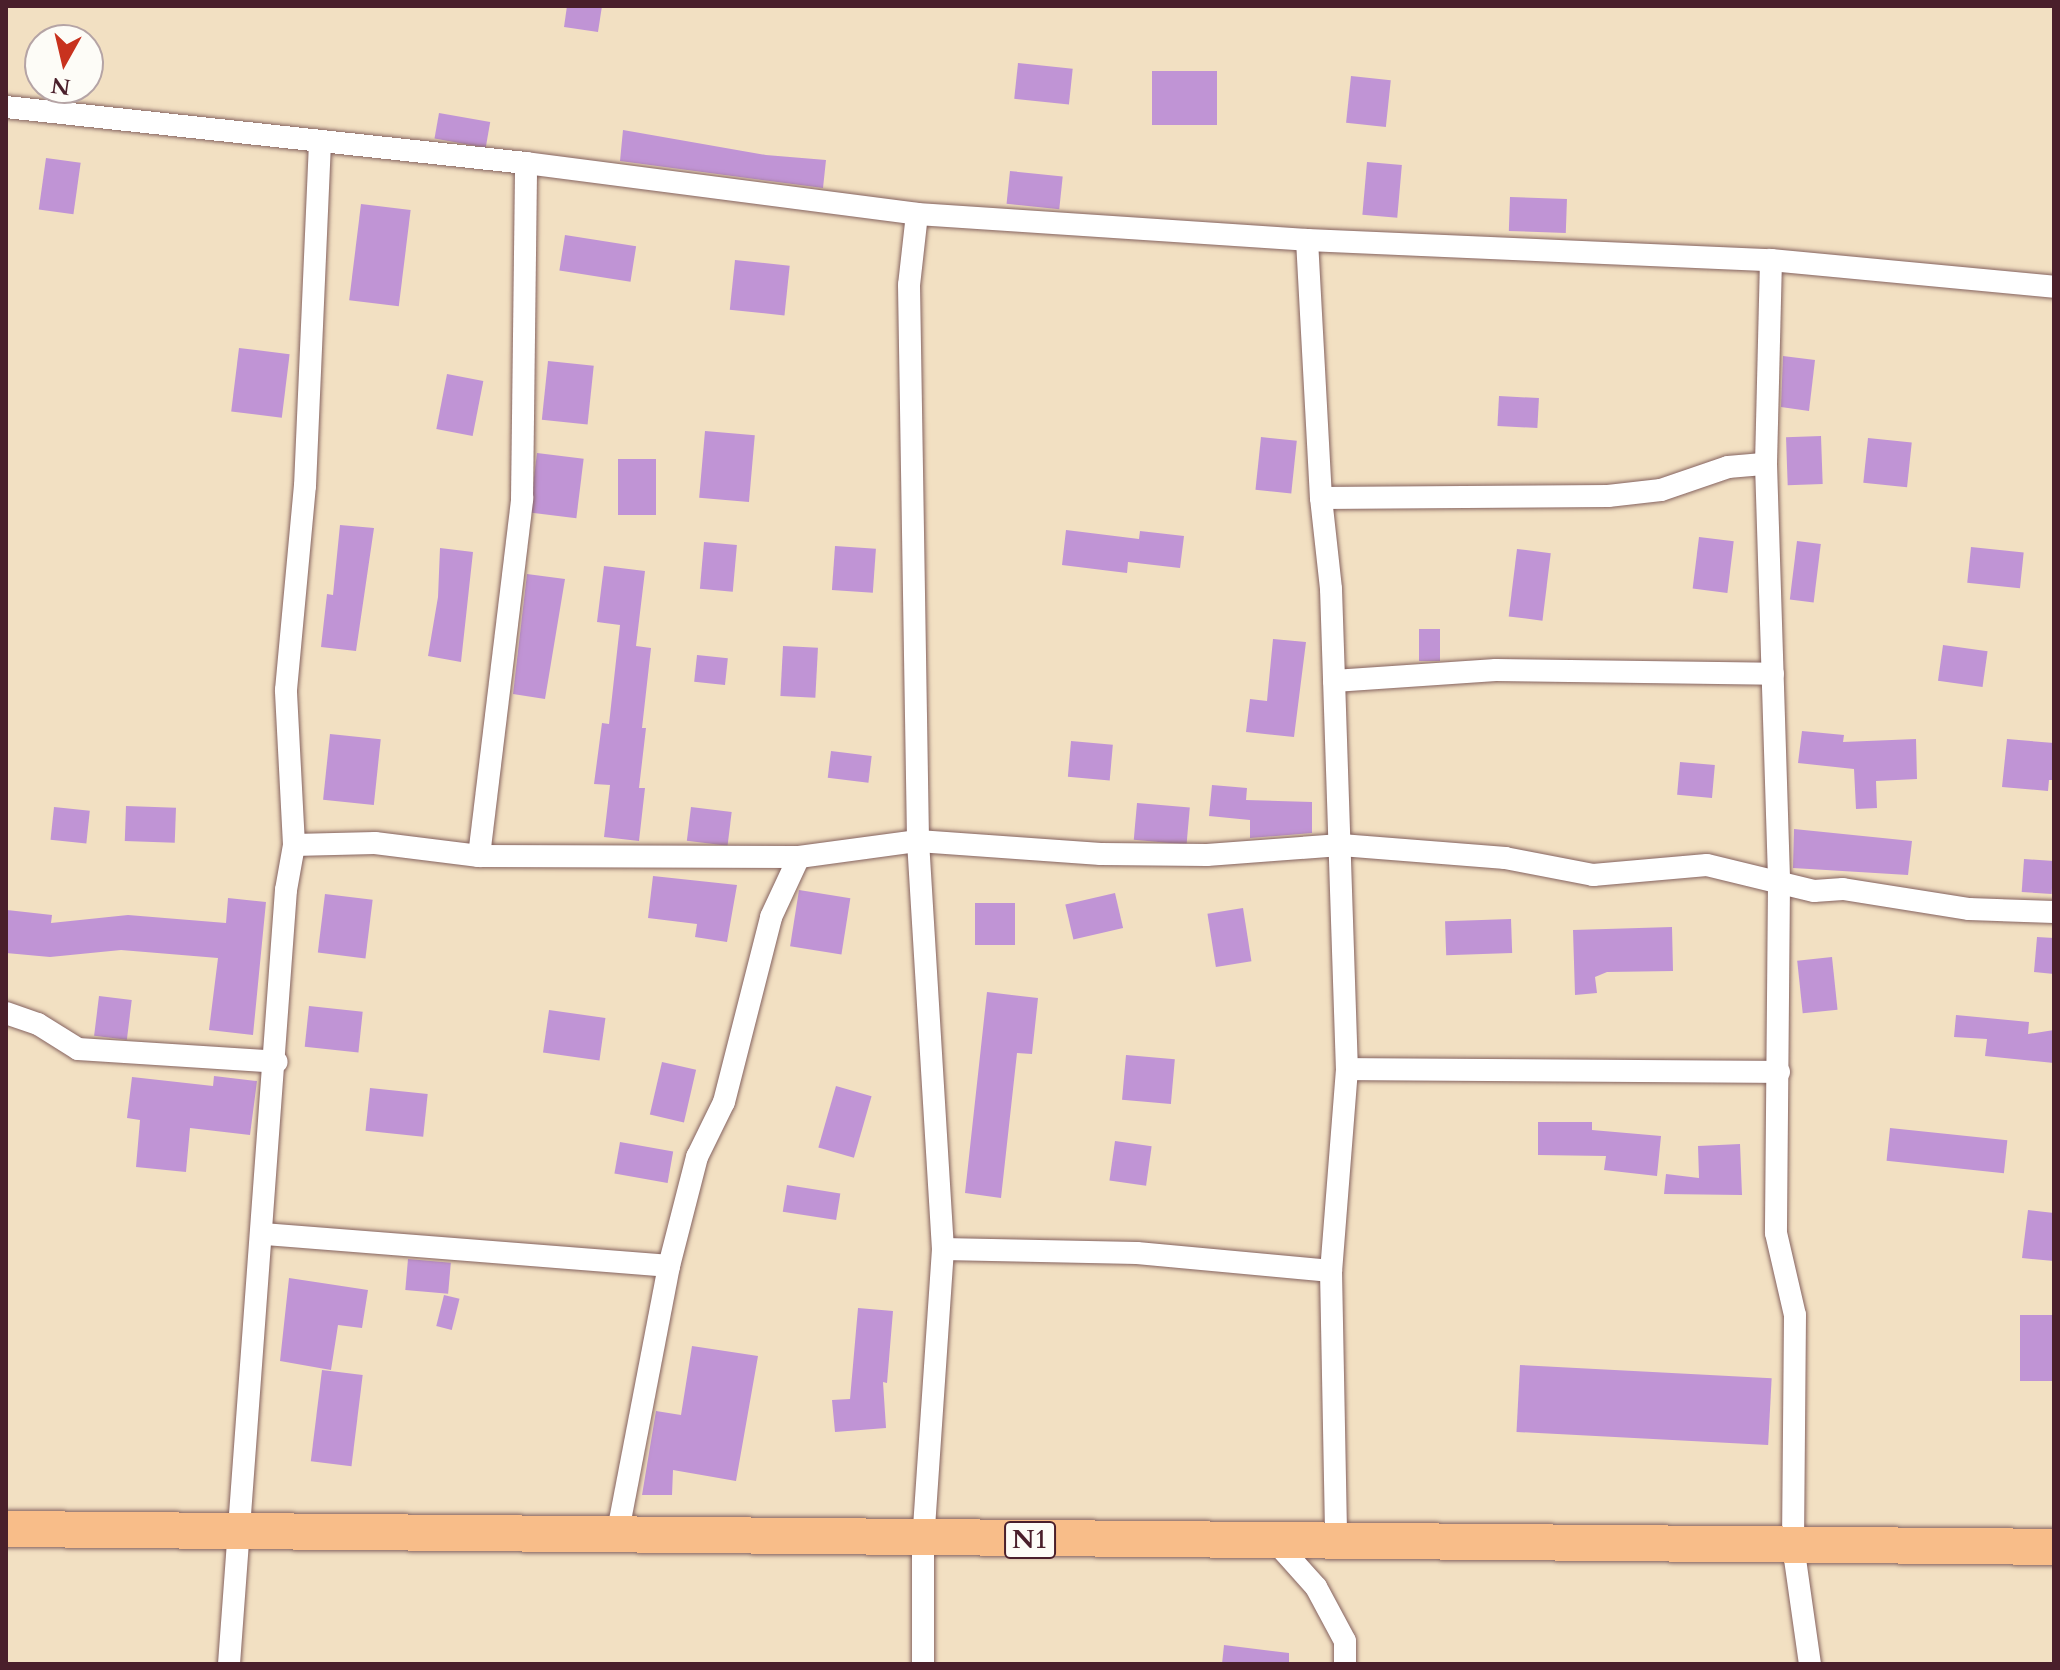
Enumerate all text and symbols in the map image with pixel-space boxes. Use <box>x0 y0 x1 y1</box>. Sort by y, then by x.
north arrow <box>24 24 104 104</box>
text: N <box>49 70 72 102</box>
road number: N1 <box>1004 1518 1056 1562</box>

